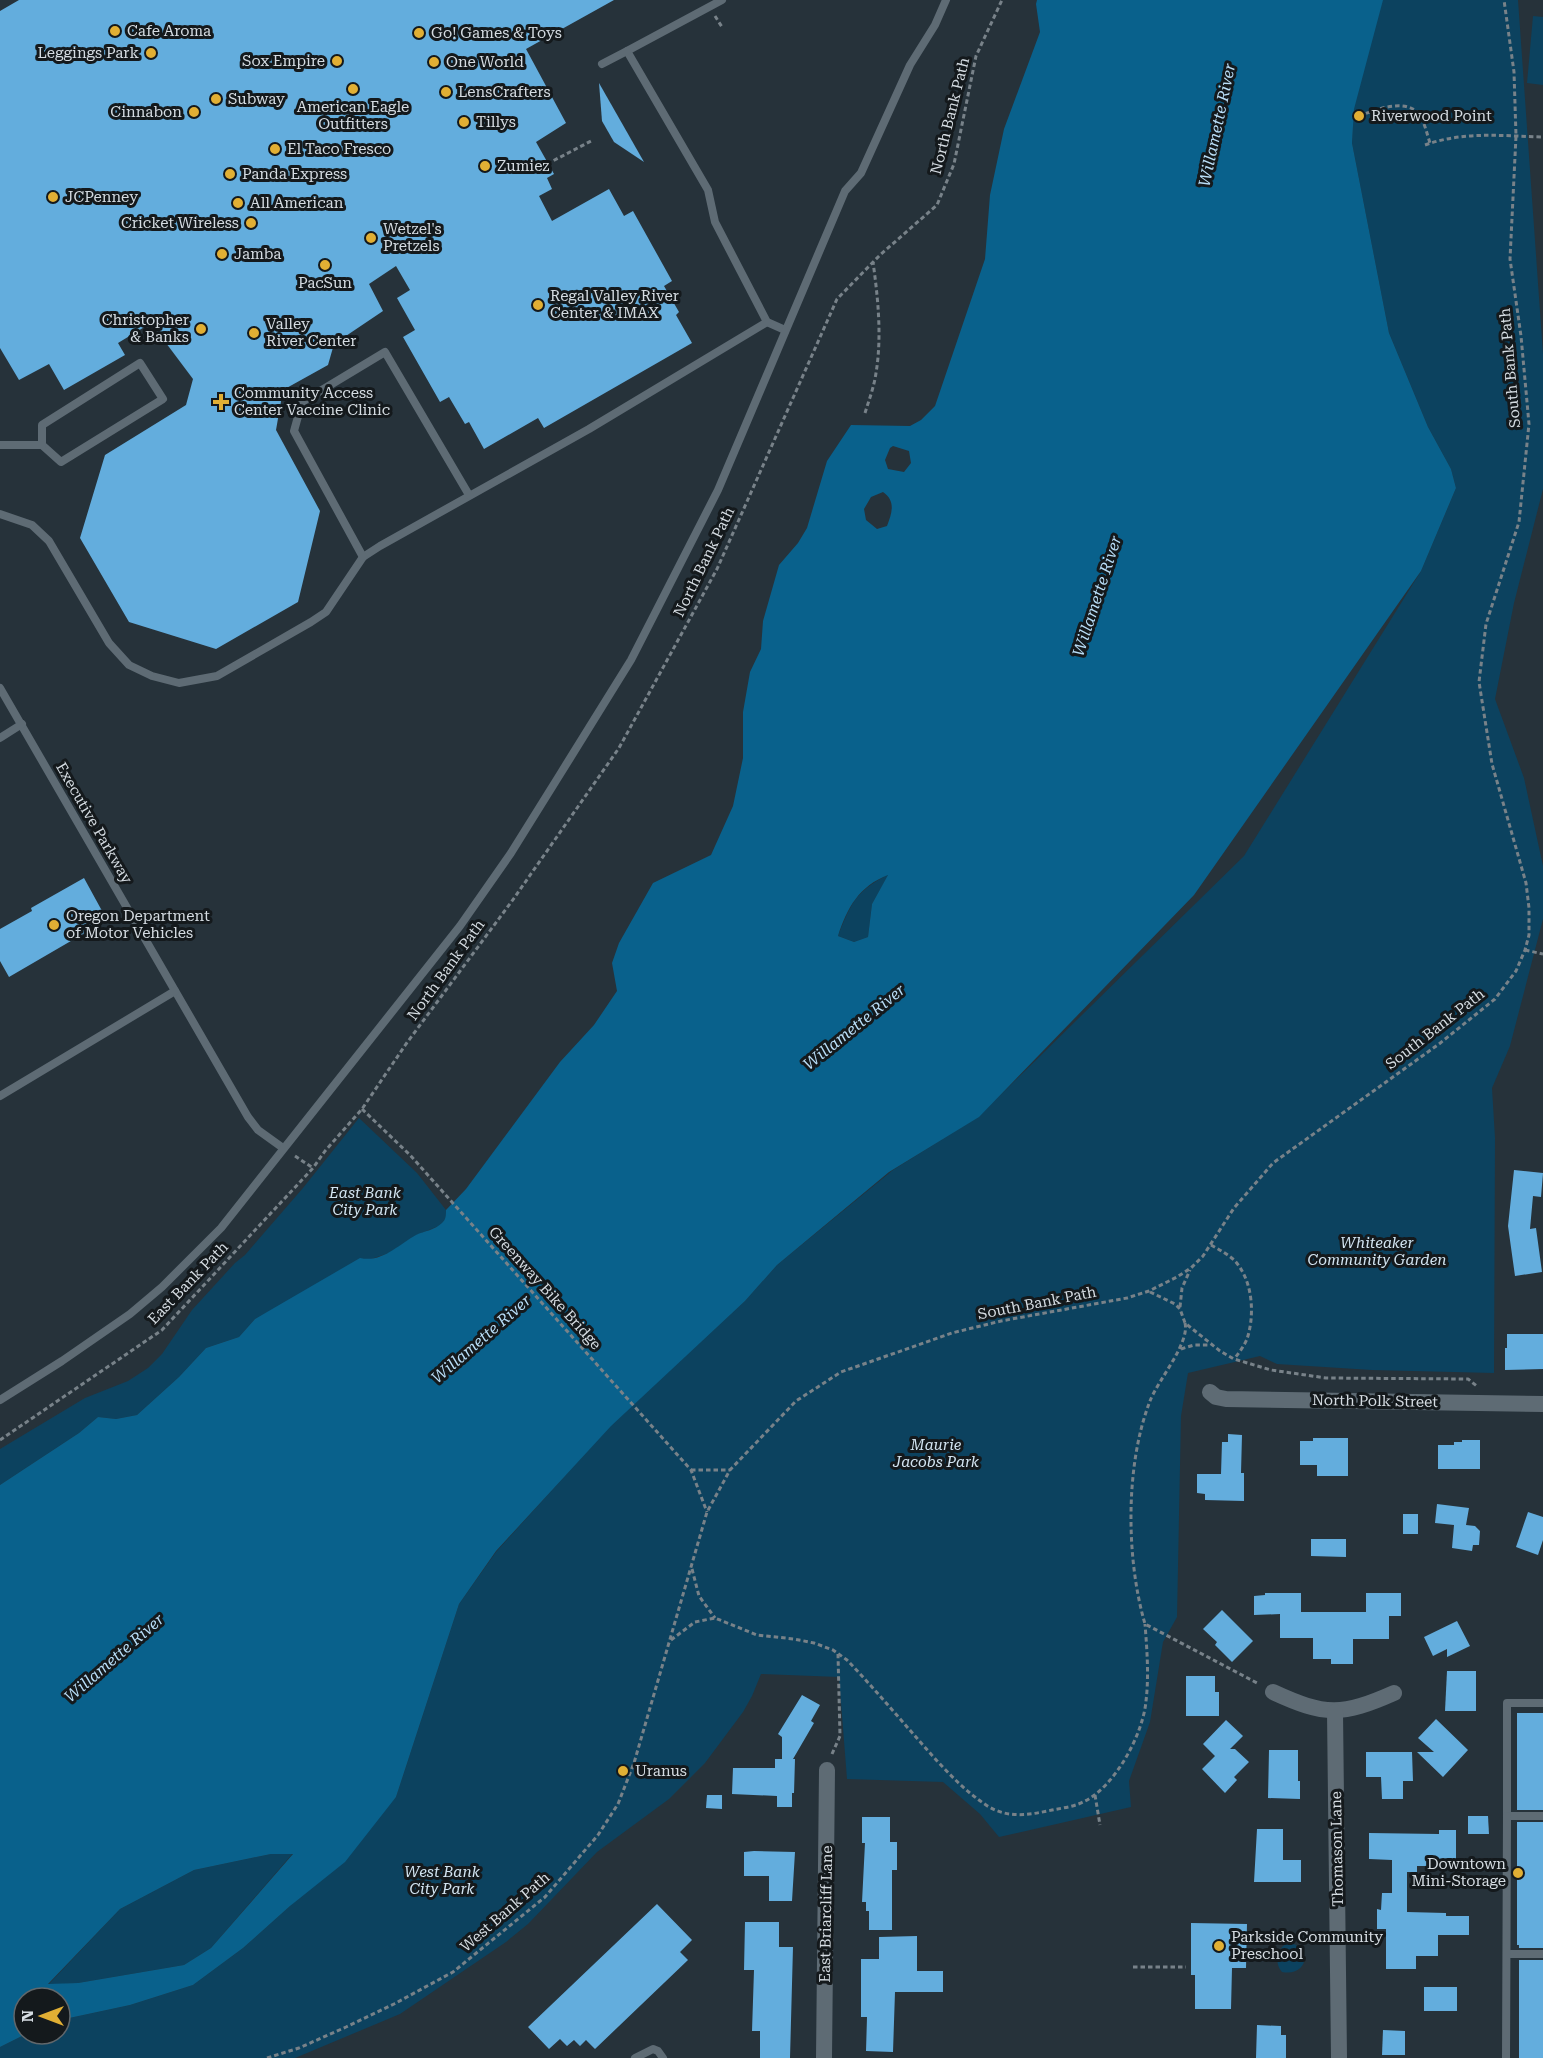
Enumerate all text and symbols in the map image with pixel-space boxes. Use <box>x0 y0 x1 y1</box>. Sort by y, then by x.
place label: Cafe Aroma <box>127 22 211 40</box>
marker: Cafe Aroma <box>108 24 122 38</box>
place label: Go! Games & Toys <box>431 24 562 42</box>
marker: Go! Games & Toys <box>412 26 426 40</box>
place label: Leggings Park <box>37 44 139 62</box>
marker: Leggings Park <box>144 46 158 60</box>
place label: Sox Empire <box>242 52 325 70</box>
place label: One World <box>446 53 524 71</box>
marker: Sox Empire <box>330 54 344 68</box>
marker: One World <box>427 55 441 69</box>
street label: North Bank Path <box>927 55 973 176</box>
water label: Willamette River <box>1195 61 1239 188</box>
marker: American Eagle Outfitters <box>346 82 360 96</box>
place label: LensCrafters <box>458 83 551 101</box>
marker: LensCrafters <box>439 85 453 99</box>
place label: Subway <box>228 90 285 108</box>
marker: Subway <box>209 92 223 106</box>
place label: American Eagle Outfitters <box>297 98 409 133</box>
place label: Cinnabon <box>110 103 182 121</box>
marker: Cinnabon <box>187 105 201 119</box>
place label: Riverwood Point <box>1371 107 1492 125</box>
marker: Riverwood Point <box>1352 109 1366 123</box>
place label: Tillys <box>476 113 516 131</box>
marker: Tillys <box>457 115 471 129</box>
place label: El Taco Fresco <box>287 140 391 158</box>
marker: El Taco Fresco <box>268 142 282 156</box>
place label: Zumiez <box>497 157 549 175</box>
marker: Zumiez <box>478 159 492 173</box>
place label: Panda Express <box>242 165 347 183</box>
marker: Panda Express <box>223 167 237 181</box>
place label: JCPenney <box>65 188 138 206</box>
marker: JCPenney <box>46 190 60 204</box>
place label: All American <box>250 194 344 212</box>
marker: All American <box>231 196 245 210</box>
place label: Cricket Wireless <box>121 214 239 232</box>
marker: Cricket Wireless <box>244 216 258 230</box>
place label: Wetzel's Pretzels <box>383 220 442 255</box>
marker: Wetzel's Pretzels <box>364 231 378 245</box>
place label: Jamba <box>234 245 281 263</box>
marker: Jamba <box>215 247 229 261</box>
marker: PacSun <box>318 258 332 272</box>
place label: PacSun <box>298 274 352 292</box>
place label: Regal Valley River Center & IMAX <box>550 287 679 322</box>
marker: Regal Valley River Center & IMAX <box>531 298 545 312</box>
street label: South Bank Path <box>1496 307 1524 429</box>
place label: Christopher & Banks <box>102 311 189 346</box>
place label: Valley River Center <box>266 315 356 350</box>
marker: Christopher & Banks <box>194 322 208 336</box>
marker: Valley River Center <box>247 326 261 340</box>
place label: Community Access Center Vaccine Clinic <box>234 384 390 419</box>
marker: Community Access Center Vaccine Clinic <box>212 393 230 411</box>
street label: North Bank Path <box>670 504 738 620</box>
water label: Willamette River <box>1069 533 1126 659</box>
street label: Executive Parkway <box>52 759 136 887</box>
place label: Oregon Department of Motor Vehicles <box>66 907 210 942</box>
street label: North Bank Path <box>403 916 489 1024</box>
marker: Oregon Department of Motor Vehicles <box>47 918 61 932</box>
water label: Willamette River <box>799 980 909 1074</box>
street label: South Bank Path <box>1382 985 1488 1073</box>
park label: East Bank City Park <box>328 1184 402 1219</box>
street label: Greenway Bike Bridge <box>485 1223 605 1353</box>
park label: Whiteaker Community Garden <box>1307 1234 1447 1269</box>
street label: East Bank Path <box>144 1238 232 1328</box>
street label: South Bank Path <box>976 1283 1098 1323</box>
water label: Willamette River <box>427 1290 535 1387</box>
street label: North Polk Street <box>1312 1391 1439 1411</box>
park label: Maurie Jacobs Park <box>892 1436 980 1471</box>
water label: Willamette River <box>60 1609 168 1706</box>
place label: Uranus <box>635 1762 687 1780</box>
marker: Uranus <box>616 1764 630 1778</box>
street label: Thomason Lane <box>1327 1791 1347 1907</box>
street label: East Briarcliff Lane <box>816 1845 836 1983</box>
place label: Downtown Mini-Storage <box>1411 1855 1506 1890</box>
park label: West Bank City Park <box>404 1863 481 1898</box>
marker: Downtown Mini-Storage <box>1511 1866 1525 1880</box>
street label: West Bank Path <box>457 1868 554 1956</box>
place label: Parkside Community Preschool <box>1231 1928 1383 1963</box>
marker: Parkside Community Preschool <box>1212 1939 1226 1953</box>
north arrow <box>12 1986 72 2046</box>
text: N <box>18 2010 37 2022</box>

